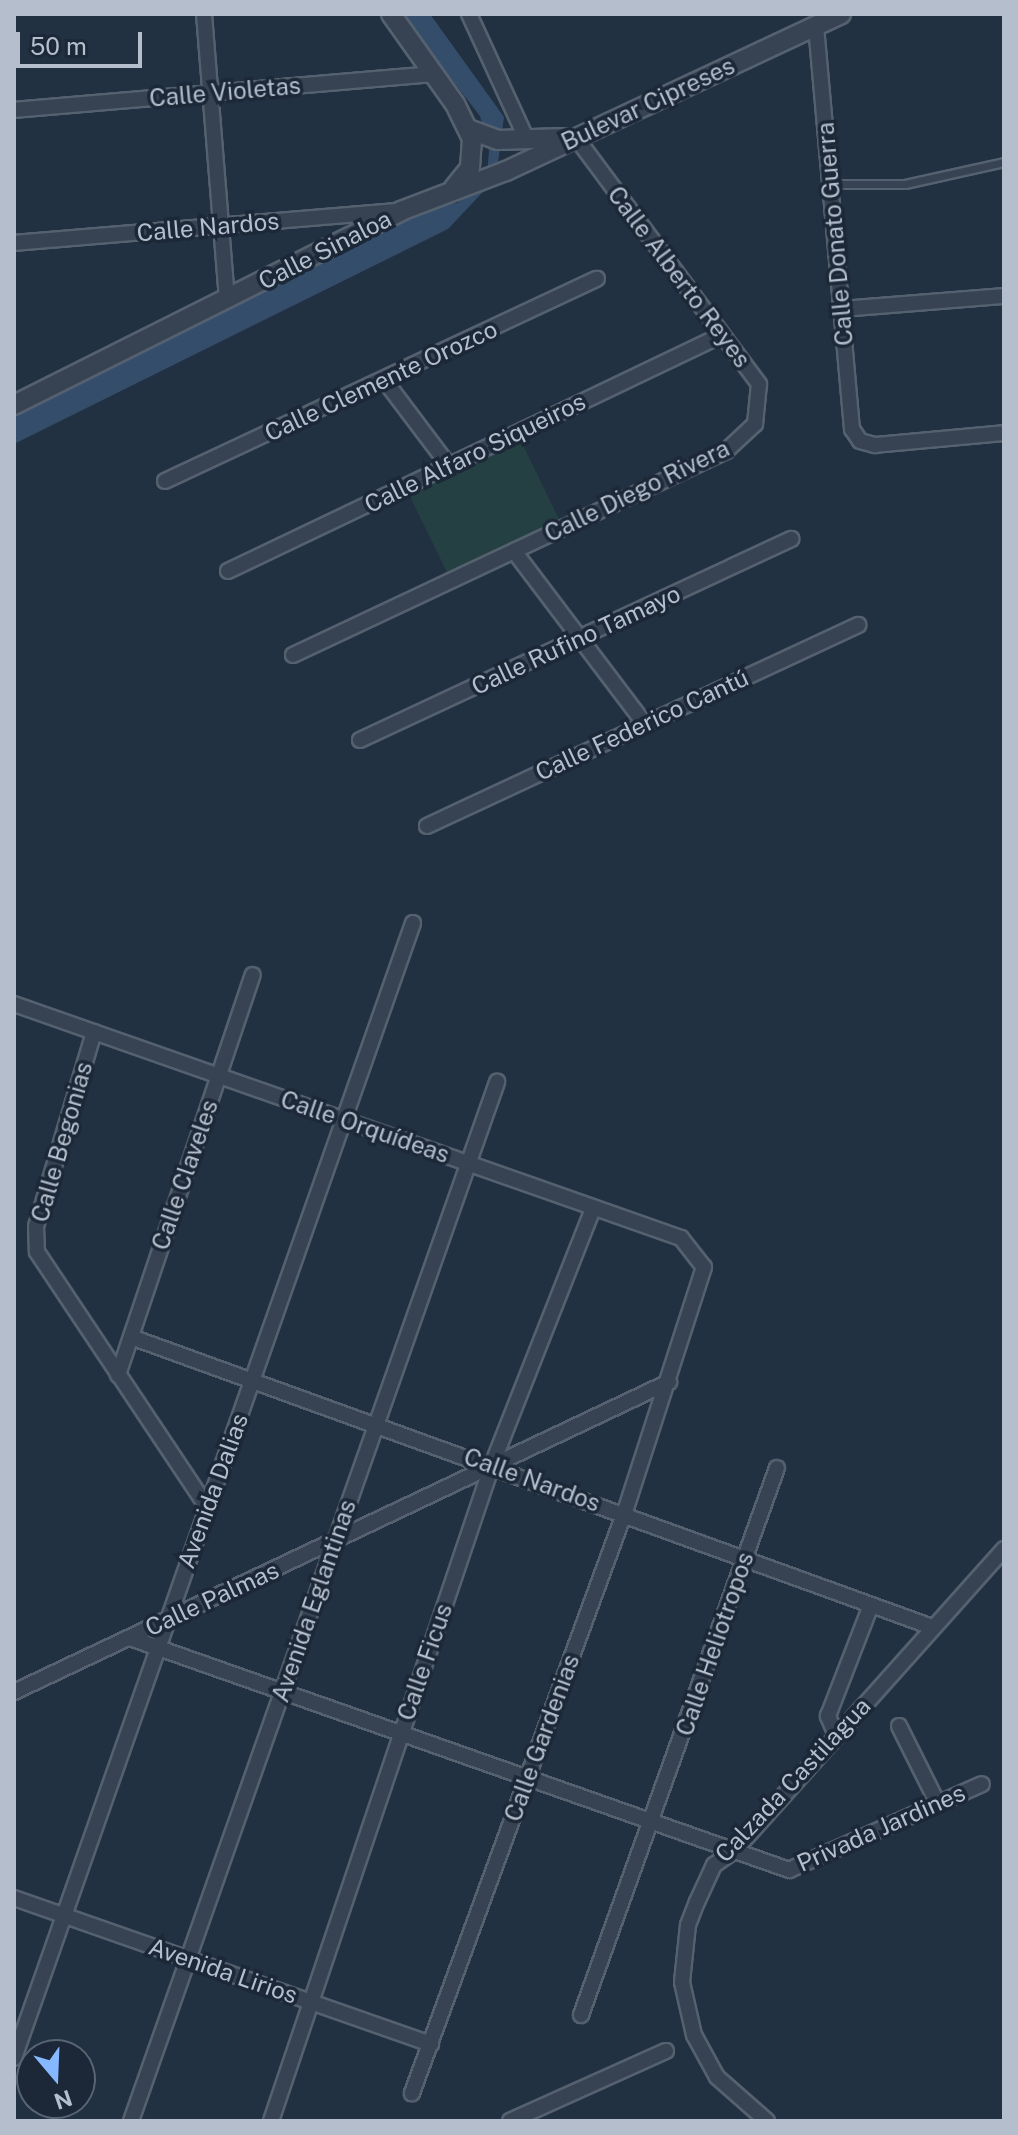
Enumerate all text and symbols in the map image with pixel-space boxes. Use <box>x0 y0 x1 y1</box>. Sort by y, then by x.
scale bar <box>20 16 146 66</box>
text: 50 m <box>30 32 87 60</box>
street label: Bulevar Cipreses <box>557 51 739 157</box>
street label: Calle Violetas <box>148 71 302 113</box>
street label: Calle Donato Guerra <box>811 121 859 347</box>
street label: Calle Alberto Reyes <box>601 181 757 373</box>
street label: Calle Sinaloa <box>254 204 396 296</box>
street label: Calle Nardos <box>135 206 281 248</box>
street label: Calle Clemente Orozco <box>260 314 502 448</box>
street label: Calle Alfaro Siqueiros <box>360 387 590 519</box>
street label: Calle Diego Rivera <box>540 434 734 548</box>
street label: Calle Rufino Tamayo <box>467 579 685 701</box>
street label: Calle Federico Cantú <box>531 663 753 787</box>
street label: Calle Begonias <box>25 1058 99 1226</box>
street label: Calle Orquídeas <box>277 1085 453 1169</box>
street label: Calle Claveles <box>146 1096 224 1254</box>
street label: Avenida Dalias <box>172 1410 254 1572</box>
street label: Calle Nardos <box>460 1442 604 1518</box>
street label: Avenida Eglantinas <box>266 1496 362 1706</box>
street label: Calle Heliotropos <box>670 1548 760 1740</box>
street label: Calle Palmas <box>141 1555 283 1643</box>
street label: Calle Ficus <box>392 1600 458 1724</box>
street label: Calle Gardenias <box>498 1651 586 1825</box>
street label: Calzada Castilagua <box>709 1692 877 1868</box>
street label: Privada Jardines <box>792 1778 970 1878</box>
street label: Avenida Lirios <box>145 1932 301 2010</box>
north arrow <box>16 2039 96 2119</box>
text: N <box>51 2085 76 2115</box>

